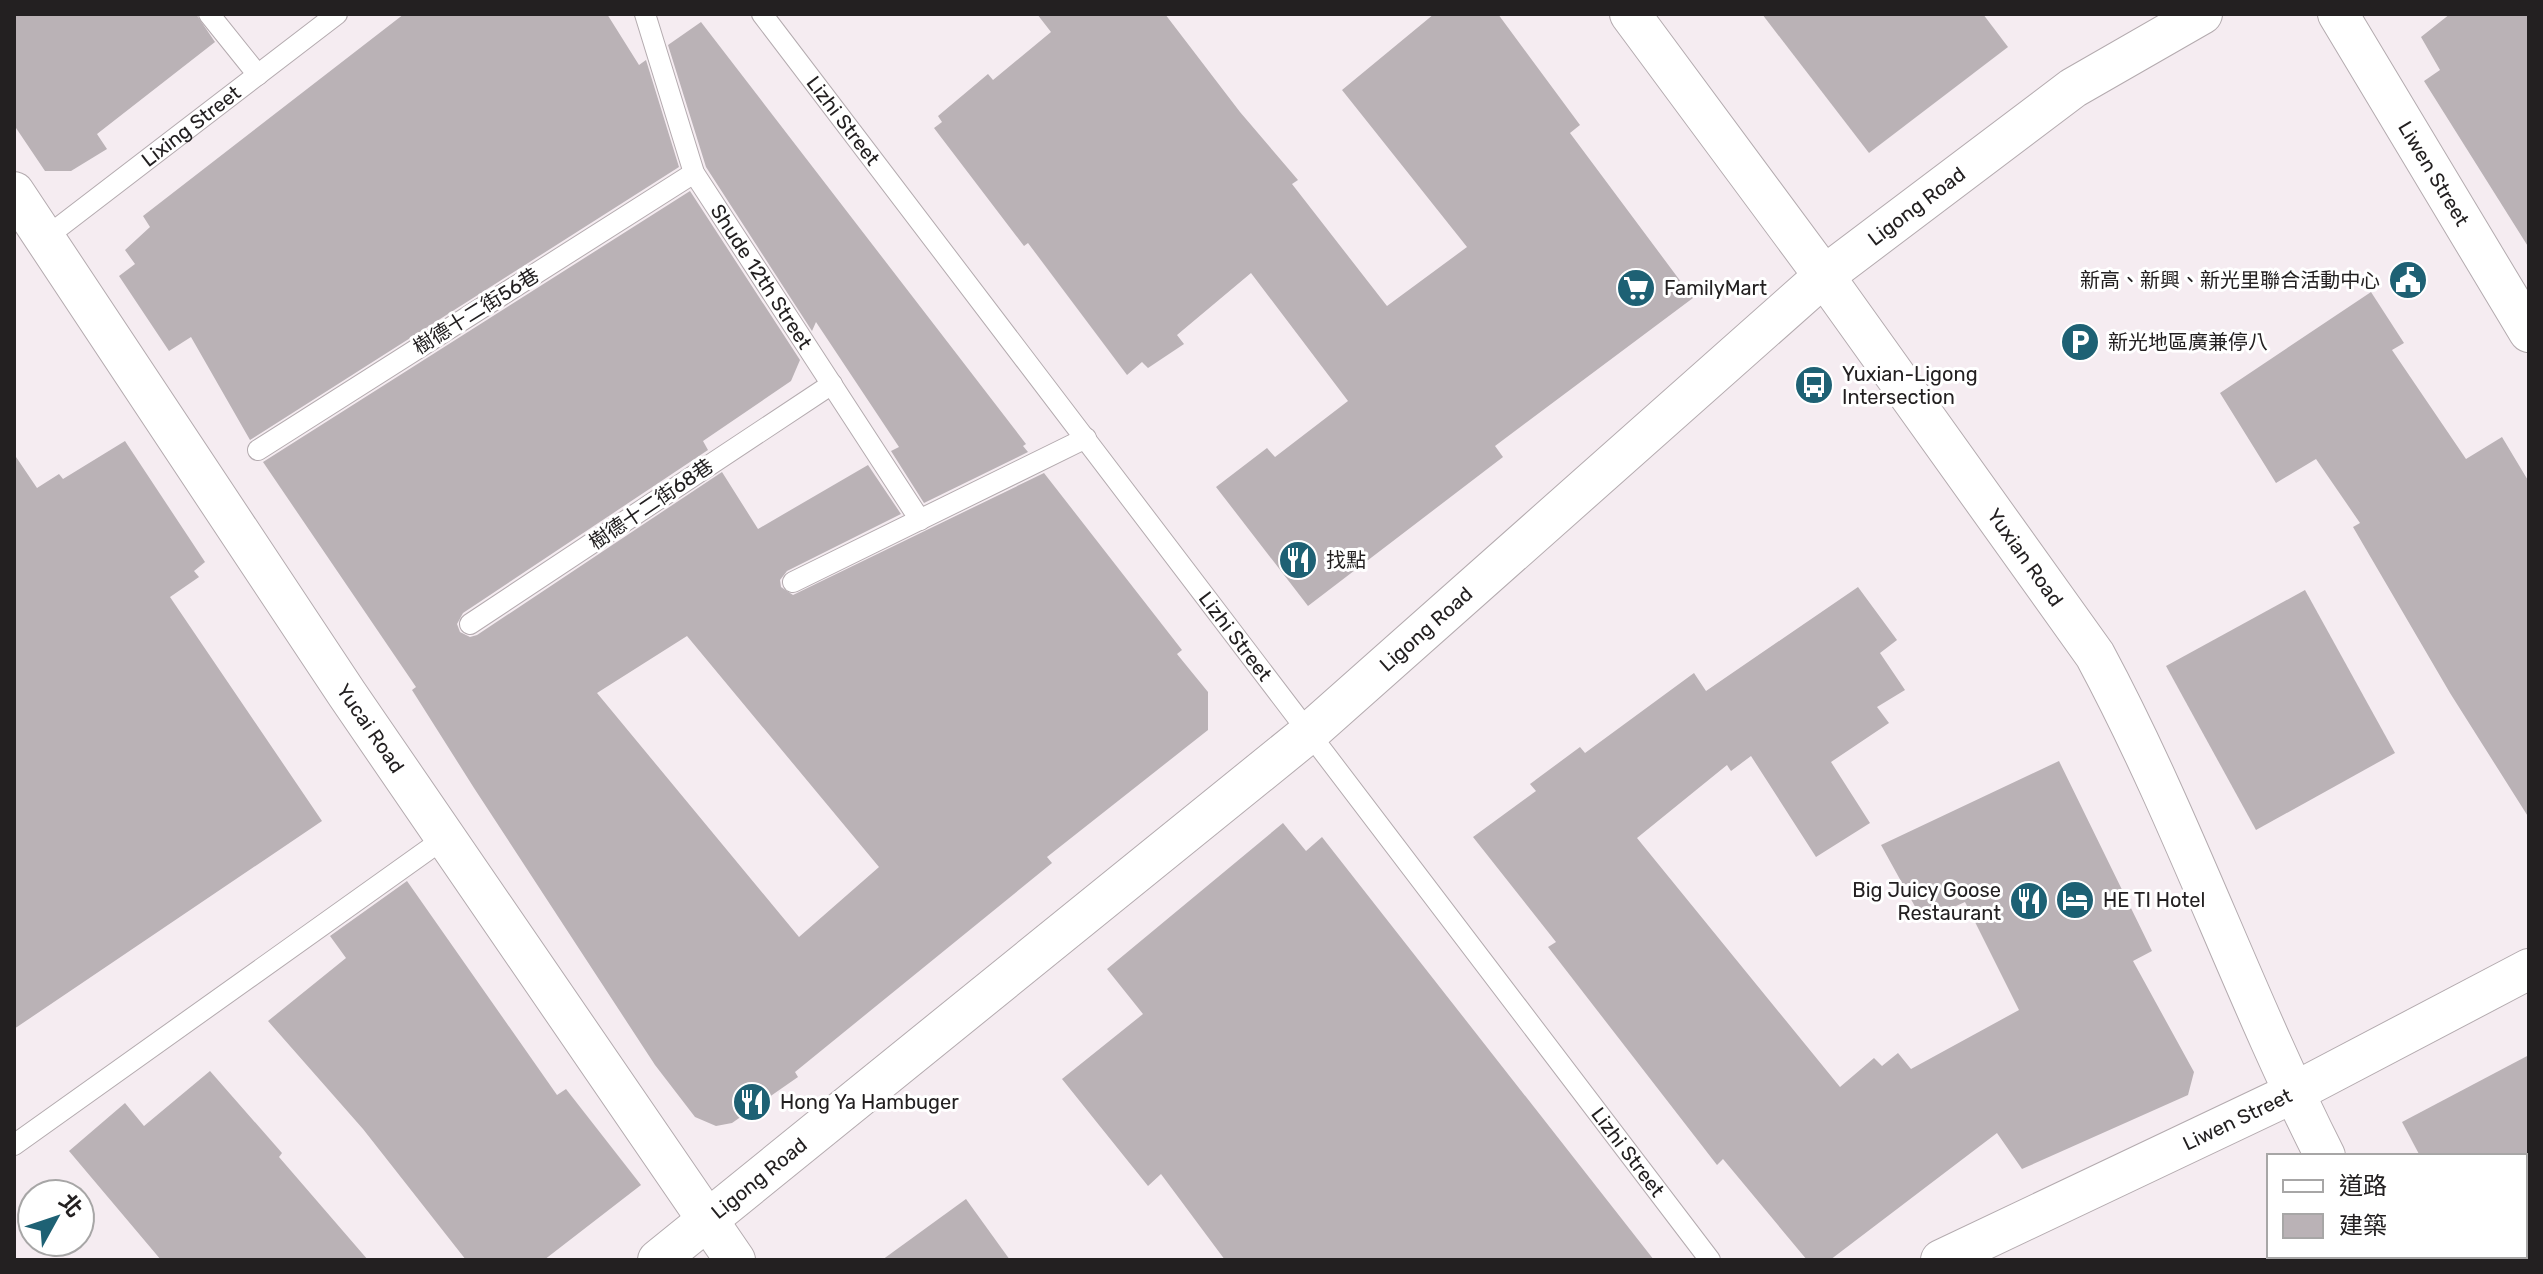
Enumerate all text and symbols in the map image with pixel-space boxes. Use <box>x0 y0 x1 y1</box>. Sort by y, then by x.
street label: Lizhi Street <box>801 71 885 170</box>
street label: Lixing Street <box>137 80 245 172</box>
street label: Liwen Street <box>2393 117 2475 230</box>
street label: Ligong Road <box>1863 162 1970 251</box>
street label: Shude 12th Street <box>706 200 817 354</box>
public building icon: 新高、新興、新光里聯合活動中心 <box>2387 259 2429 301</box>
street label: 樹德十二街56巷 <box>409 263 543 359</box>
supermarket icon: FamilyMart <box>1615 267 1657 309</box>
place label: 新高、新興、新光里聯合活動中心 <box>2080 268 2380 292</box>
place label: FamilyMart <box>1664 276 1767 300</box>
parking icon: 新光地區廣兼停八 <box>2059 321 2101 363</box>
place label: 新光地區廣兼停八 <box>2108 330 2268 354</box>
place label: Yuxian-Ligong Intersection <box>1842 362 1978 409</box>
bus stop icon: Yuxian-Ligong Intersection <box>1793 364 1835 406</box>
street label: 樹德十二街68巷 <box>584 454 718 554</box>
street label: Yuxian Road <box>1982 504 2068 611</box>
restaurant icon: 找點 <box>1277 539 1319 581</box>
place label: 找點 <box>1326 548 1366 572</box>
street label: Ligong Road <box>1375 582 1477 677</box>
street label: Lizhi Street <box>1194 587 1277 686</box>
street label: Yucai Road <box>332 679 410 778</box>
place label: Big Juicy Goose Restaurant <box>1852 878 2001 925</box>
hotel icon: HE TI Hotel <box>2054 879 2096 921</box>
restaurant icon: Big Juicy Goose Restaurant <box>2008 880 2050 922</box>
place label: HE TI Hotel <box>2103 888 2205 912</box>
restaurant icon: Hong Ya Hambuger <box>731 1081 773 1123</box>
street label: Liwen Street <box>2179 1083 2296 1156</box>
place label: Hong Ya Hambuger <box>780 1090 959 1114</box>
street label: Lizhi Street <box>1586 1103 1670 1202</box>
street label: Ligong Road <box>706 1132 812 1224</box>
legend <box>2267 1154 2527 1258</box>
text: 道路 <box>2339 1172 2387 1200</box>
north arrow <box>16 1178 96 1258</box>
text: 北 <box>54 1188 88 1223</box>
text: 建築 <box>2339 1212 2387 1240</box>

